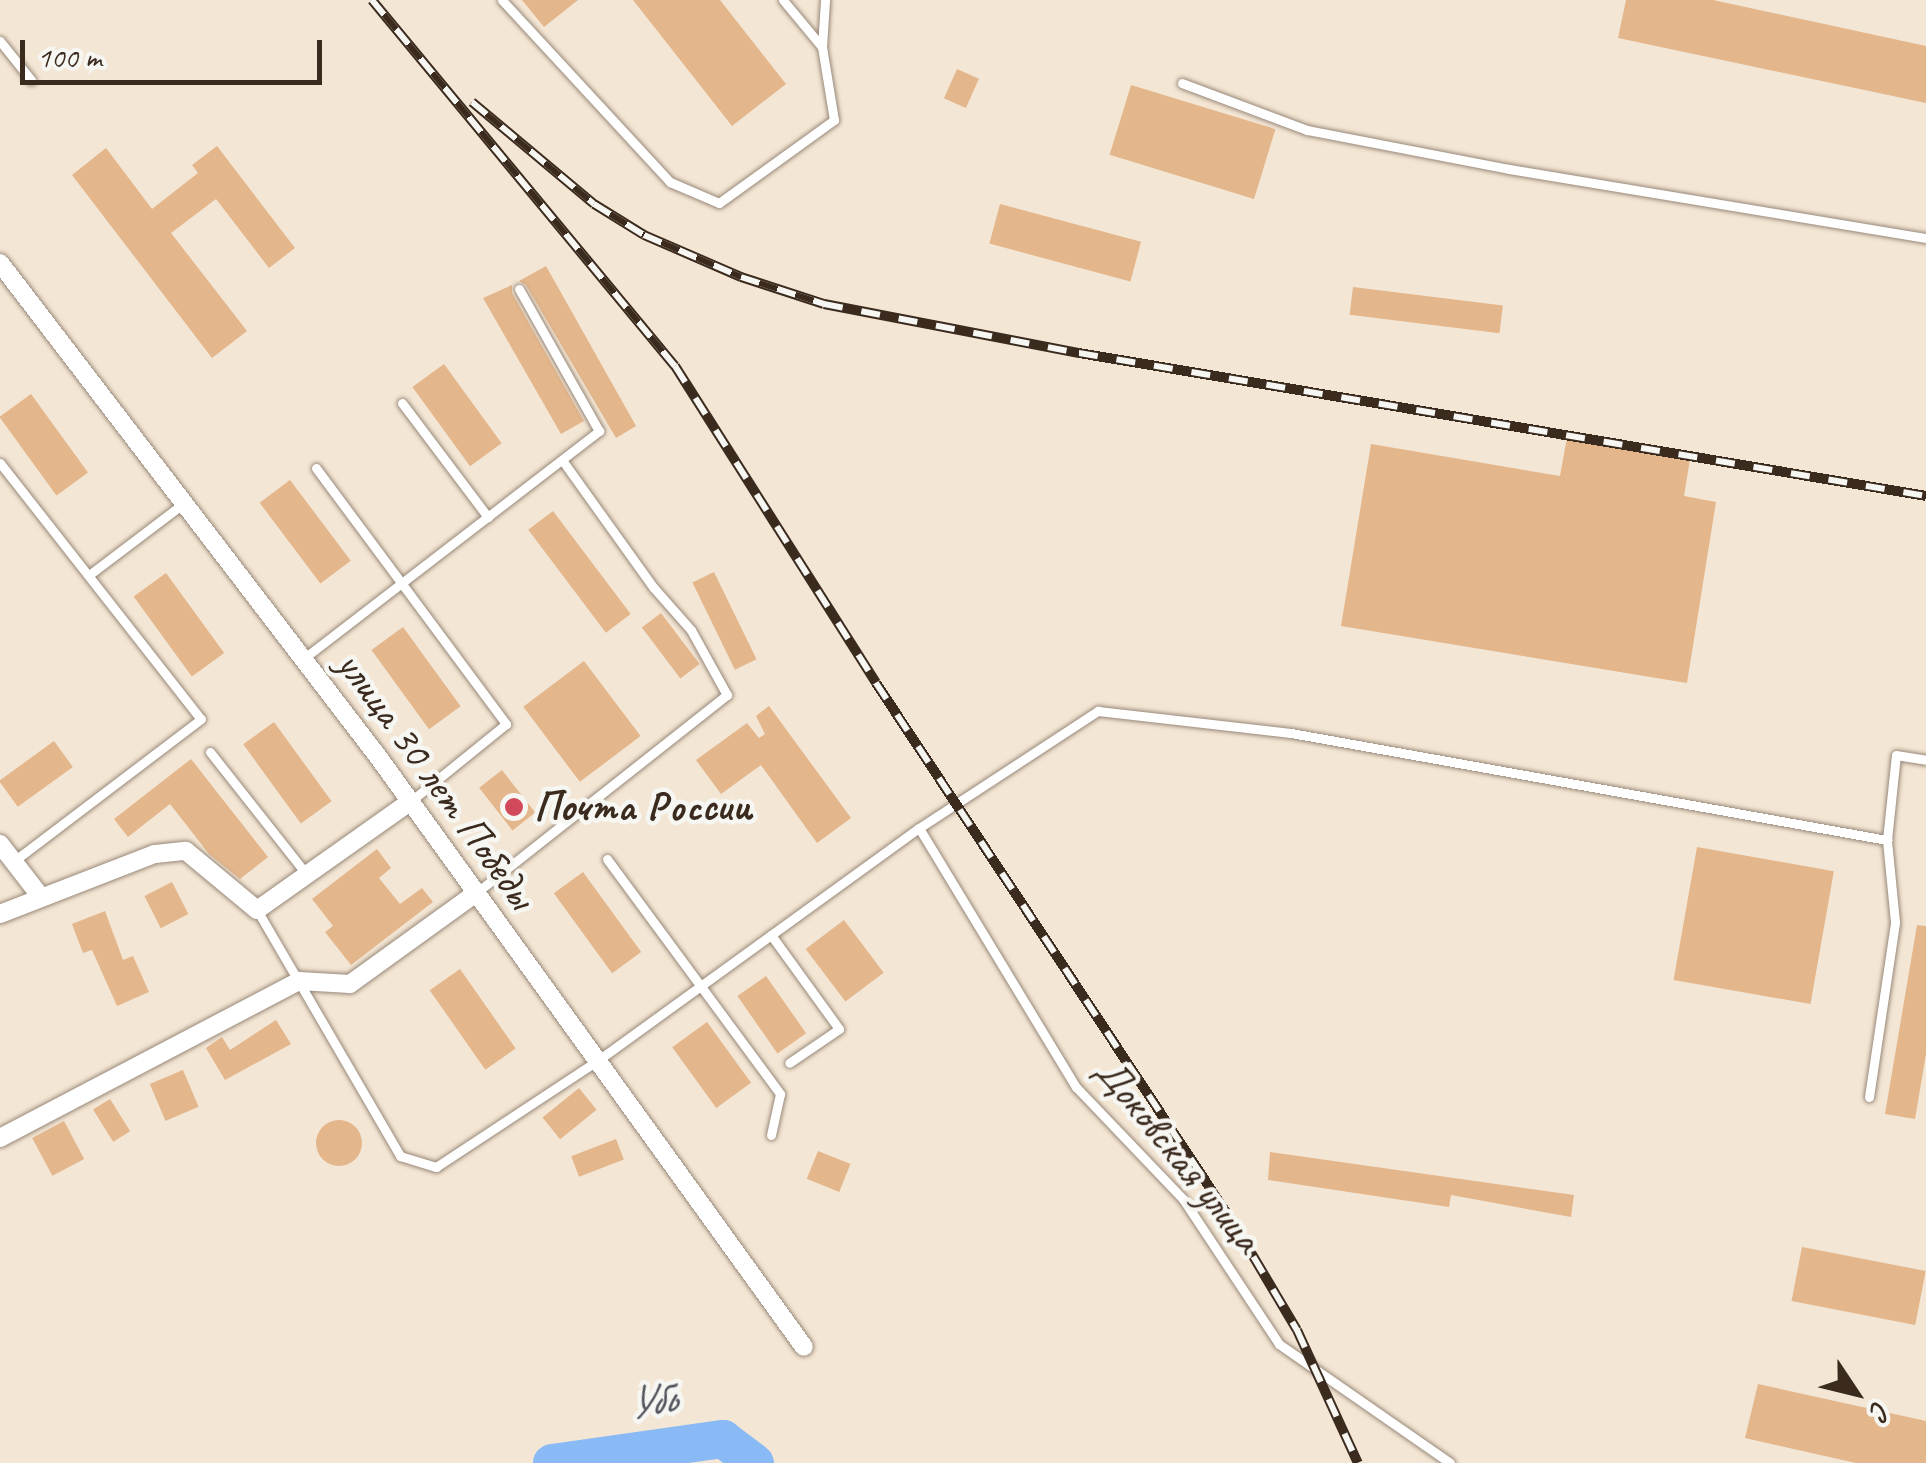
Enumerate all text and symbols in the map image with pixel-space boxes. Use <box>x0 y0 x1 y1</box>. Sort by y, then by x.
scale bar <box>25 20 328 82</box>
text: 100 m <box>37 38 102 76</box>
street label: улица 30 лет Победы <box>326 642 546 918</box>
place label: Почта России <box>534 782 747 832</box>
marker: Почта России <box>503 796 525 818</box>
street label: Доковская улица <box>1083 1046 1273 1264</box>
north arrow <box>1806 1343 1906 1443</box>
water label: Убь <box>624 1371 678 1431</box>
text: С <box>1863 1395 1899 1426</box>

